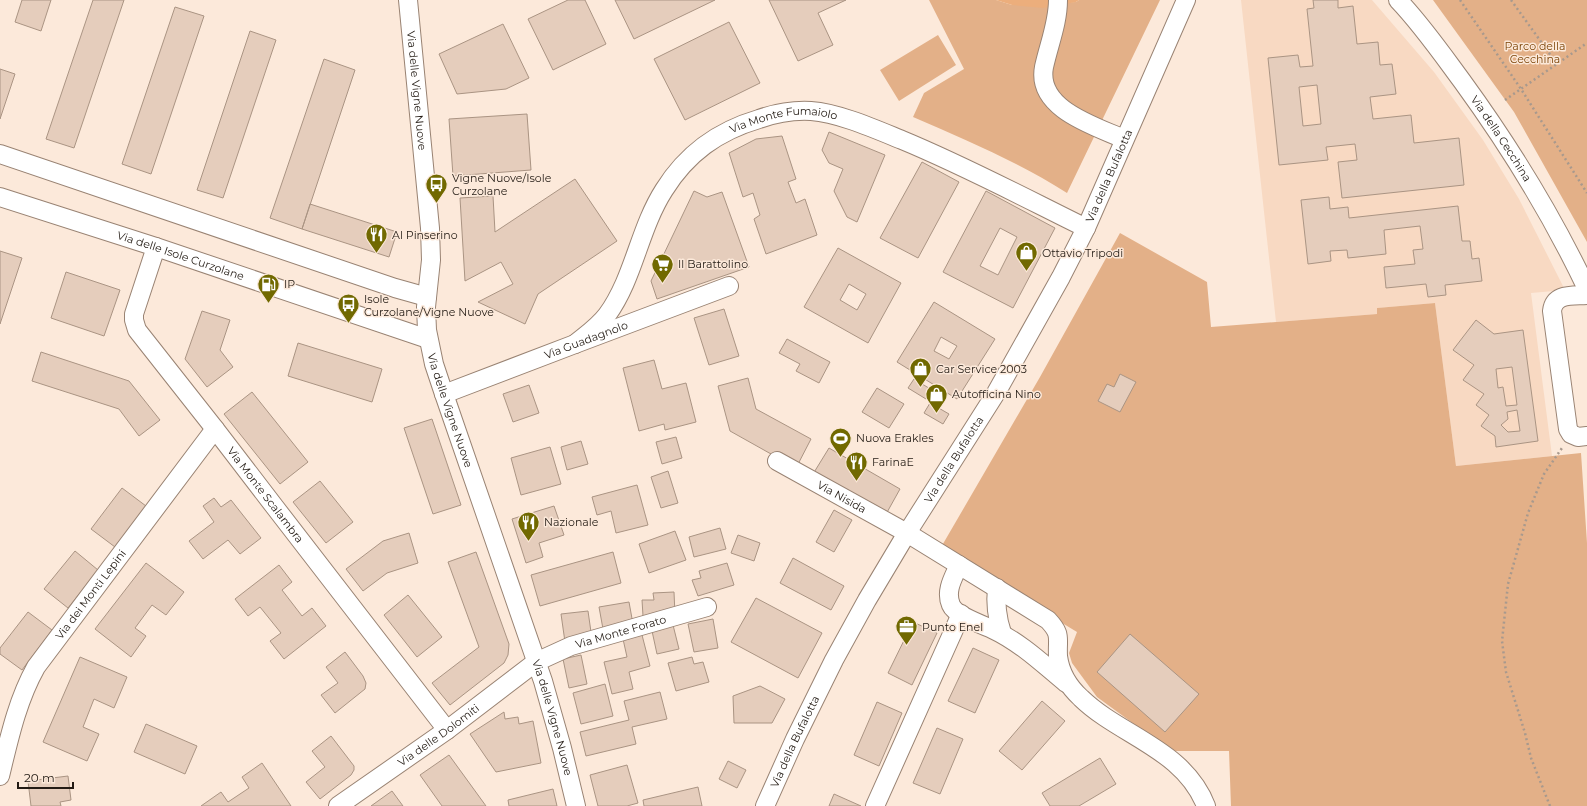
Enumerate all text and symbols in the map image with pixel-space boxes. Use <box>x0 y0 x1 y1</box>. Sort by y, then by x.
street label: Via delle Vigne Nuove <box>404 30 430 151</box>
park label: Parco della Cecchina <box>1505 39 1565 66</box>
street label: Via della Cecchina <box>1468 93 1534 184</box>
street label: Via Monte Fumaiolo <box>727 104 839 136</box>
street label: Via della Bufalotta <box>1082 127 1135 224</box>
bus stop icon: Vigne Nuove/Isole Curzolane <box>424 171 450 204</box>
place label: Vigne Nuove/Isole Curzolane <box>452 171 552 198</box>
restaurant icon: Al Pinserino <box>364 222 390 255</box>
street label: Via delle Isole Curzolane <box>115 228 246 283</box>
place label: Al Pinserino <box>392 228 458 242</box>
shop icon: Ottavio Tripodi <box>1013 240 1039 273</box>
place label: Ottavio Tripodi <box>1042 246 1123 260</box>
supermarket icon: Il Barattolino <box>649 251 675 284</box>
place label: Il Barattolino <box>678 257 748 271</box>
fuel station icon: IP <box>256 271 282 304</box>
place label: IP <box>284 277 295 291</box>
bus stop icon: Isole Curzolane/Vigne Nuove <box>335 292 361 325</box>
place label: Isole Curzolane/Vigne Nuove <box>364 292 494 319</box>
street label: Via Guadagnolo <box>542 318 630 362</box>
street label: Via delle Vigne Nuove <box>425 352 476 470</box>
shop icon: Car Service 2003 <box>907 356 933 389</box>
place label: Car Service 2003 <box>936 362 1027 376</box>
shop icon: Autofficina Nino <box>923 381 949 414</box>
place label: Autofficina Nino <box>952 387 1041 401</box>
street label: Via della Bufalotta <box>921 414 986 506</box>
sports icon: Nuova Erakles <box>827 425 853 458</box>
place label: Nuova Erakles <box>856 431 934 445</box>
street label: Via Monte Scalambra <box>224 444 307 546</box>
restaurant icon: FarinaE <box>844 449 870 482</box>
place label: FarinaE <box>872 455 914 469</box>
street label: Via Nisida <box>815 478 869 516</box>
restaurant icon: Nazionale <box>516 509 542 542</box>
place label: Nazionale <box>544 515 599 529</box>
street label: Via dei Monti Lepini <box>52 547 129 642</box>
street label: Via Monte Forato <box>574 612 668 651</box>
office icon: Punto Enel <box>894 614 920 647</box>
place label: Punto Enel <box>922 620 983 634</box>
street label: Via delle Vigne Nuove <box>529 658 575 777</box>
street label: Via della Bufalotta <box>767 693 822 790</box>
street label: Via delle Dolomiti <box>395 701 482 769</box>
scale bar <box>18 764 73 790</box>
text: 20 m <box>24 770 55 785</box>

